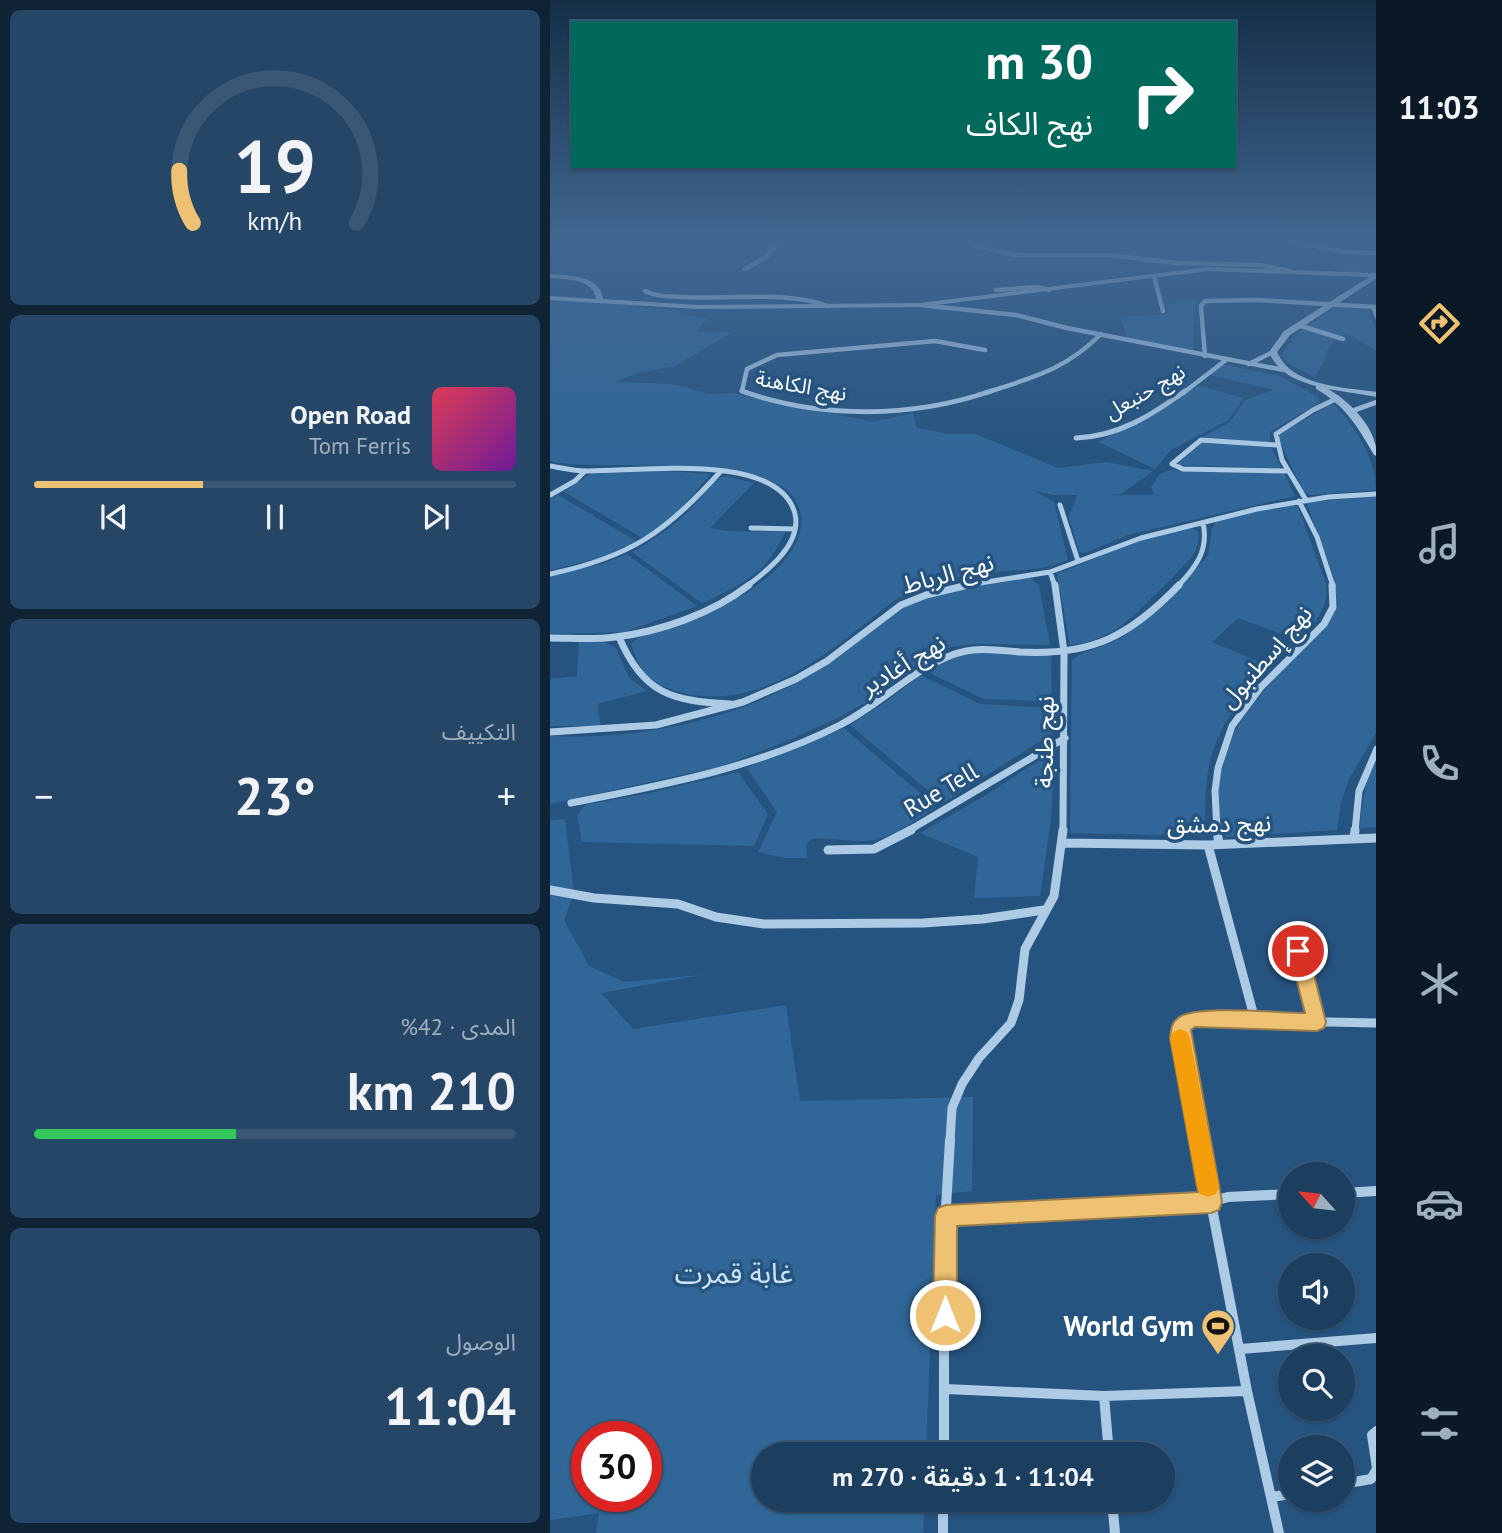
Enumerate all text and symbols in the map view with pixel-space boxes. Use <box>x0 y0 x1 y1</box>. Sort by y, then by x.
text: 30 m <box>986 29 1093 93</box>
icon: right <box>1117 49 1208 140</box>
text: 11:03 <box>1398 86 1480 128</box>
text: نهج الكاف <box>966 102 1093 144</box>
text: 19 <box>234 120 316 214</box>
text: km/h <box>248 205 302 237</box>
icon: directions <box>1415 299 1464 348</box>
street label: نهج حنبعل <box>1100 358 1191 427</box>
street label: نهج الكاهنة <box>753 364 849 409</box>
text: Open Road <box>290 398 411 431</box>
text: Tom Ferris <box>309 431 411 460</box>
icon: previous <box>95 498 133 536</box>
icon: pause <box>256 498 294 536</box>
icon: next <box>417 498 455 536</box>
icon: music <box>1415 519 1464 568</box>
street label: نهج الرباط <box>899 546 998 603</box>
street label: نهج إسطنبول <box>1212 599 1320 716</box>
street label: نهج أغادير <box>854 627 952 704</box>
street label: نهج طنجة <box>1028 696 1063 788</box>
text: التكييف <box>442 717 516 746</box>
icon: phone <box>1415 739 1464 788</box>
street label: Rue Tell <box>898 755 984 824</box>
text: 23° <box>234 762 316 829</box>
text: − <box>34 771 53 820</box>
text: + <box>497 771 516 820</box>
street label: نهج دمشق <box>1167 807 1272 842</box>
pin <box>1268 921 1328 981</box>
icon: arrive <box>1279 932 1317 970</box>
icon: climate <box>1415 959 1464 1008</box>
text: المدى · 42% <box>400 1012 516 1041</box>
text: 210 km <box>347 1057 516 1124</box>
north arrow <box>1278 1162 1355 1239</box>
map controls <box>1278 1162 1355 1512</box>
icon: car <box>1415 1179 1464 1228</box>
button: sound <box>1278 1253 1355 1330</box>
park label: غابة قمرت <box>675 1254 793 1291</box>
position arrow <box>908 1278 982 1352</box>
place label: World Gym <box>1063 1307 1194 1344</box>
sports icon: World Gym <box>1199 1307 1237 1356</box>
text: الوصول <box>446 1327 516 1356</box>
button: search <box>1278 1344 1355 1421</box>
text: 11:04 <box>384 1372 516 1439</box>
icon: filters <box>1415 1399 1464 1448</box>
speed limit sign: 30 <box>571 1421 662 1512</box>
button: layers <box>1278 1435 1355 1512</box>
text: 11:04 · 1 دقيقة · 270 m <box>832 1460 1094 1493</box>

